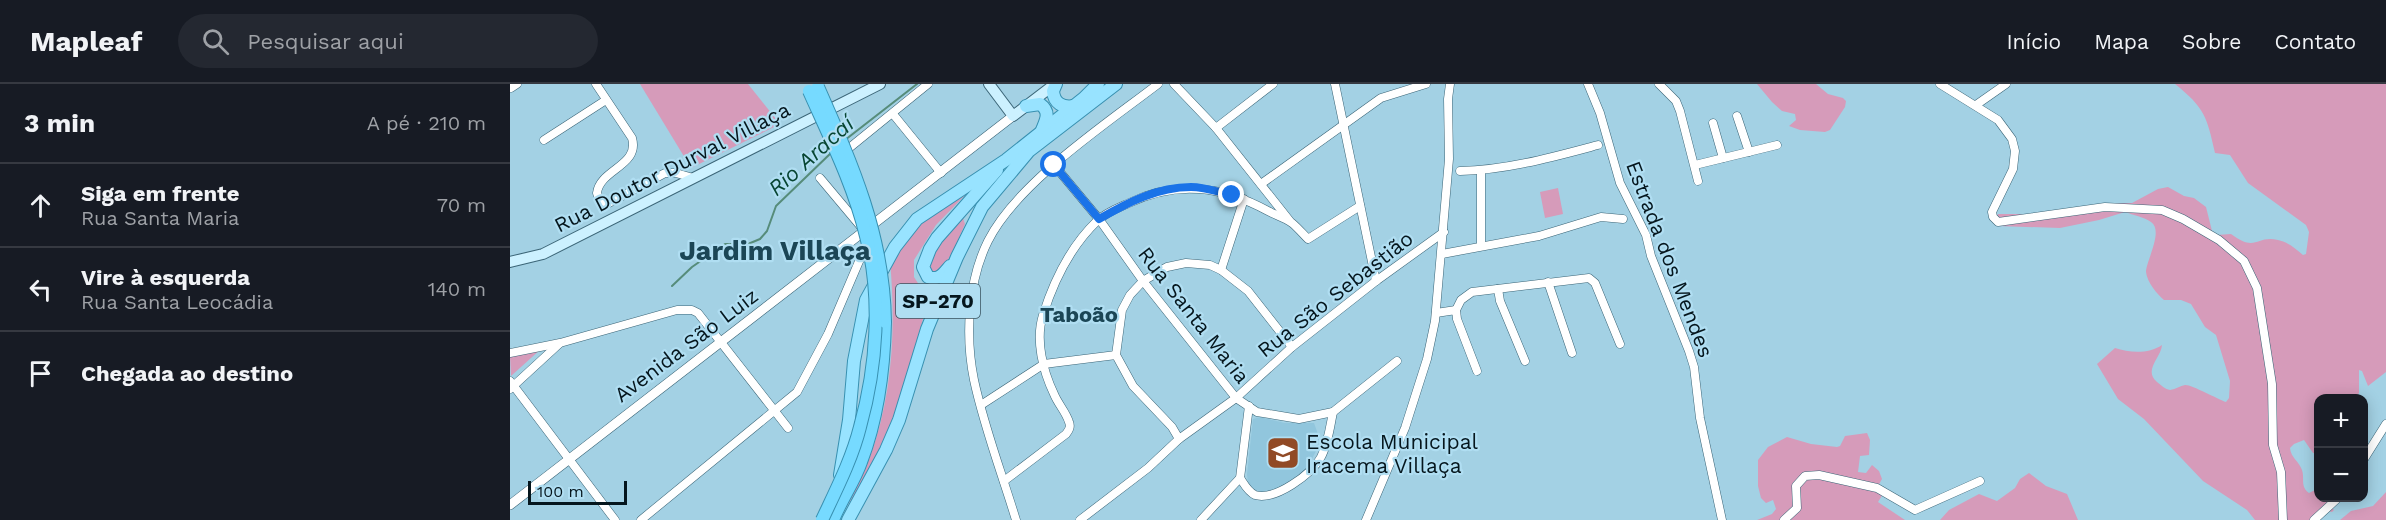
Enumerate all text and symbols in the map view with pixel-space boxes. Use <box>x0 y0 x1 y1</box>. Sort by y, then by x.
search box <box>178 14 598 68</box>
text: Mapleaf <box>30 25 142 58</box>
icon: search <box>199 25 232 58</box>
text: Pesquisar aqui <box>247 29 404 54</box>
text: Início <box>2006 29 2061 54</box>
text: Mapa <box>2094 29 2149 54</box>
text: Sobre <box>2182 29 2241 54</box>
text: Contato <box>2274 29 2356 54</box>
street label: Rua Doutor Durval Villaça <box>550 96 794 238</box>
text: 3 min <box>24 108 95 138</box>
water label: Rio Aracaí <box>763 109 861 201</box>
text: A pé · 210 m <box>367 111 486 135</box>
route start <box>1040 151 1066 177</box>
street label: Estrada dos Mendes <box>1621 157 1719 361</box>
text: Siga em frente <box>81 181 239 206</box>
route end <box>1218 181 1244 207</box>
icon: ahead <box>24 189 57 222</box>
text: 70 m <box>437 193 486 217</box>
text: Rua Santa Maria <box>81 206 239 230</box>
street label: Rua São Sebastião <box>1252 225 1418 363</box>
district label: Jardim Villaça <box>679 235 871 267</box>
street label: Rua Santa Maria <box>1133 242 1255 388</box>
text: Vire à esquerda <box>81 265 250 290</box>
icon: left <box>24 273 57 306</box>
text: 140 m <box>428 277 486 301</box>
street label: Avenida São Luiz <box>609 283 763 407</box>
road number: SP-270 <box>896 284 980 318</box>
text: Rua Santa Leocádia <box>81 290 273 314</box>
district label: Taboão <box>1040 302 1118 327</box>
icon: arrive <box>24 357 57 390</box>
text: Chegada ao destino <box>81 361 293 386</box>
map controls <box>2314 394 2368 502</box>
button: + <box>2314 394 2368 448</box>
place label: Escola Municipal Iracema Villaça <box>1306 429 1479 478</box>
school or university icon: Escola Municipal Iracema Villaça <box>1265 435 1301 471</box>
button: − <box>2314 448 2368 502</box>
scale bar <box>528 478 627 506</box>
text: 100 m <box>537 482 584 501</box>

